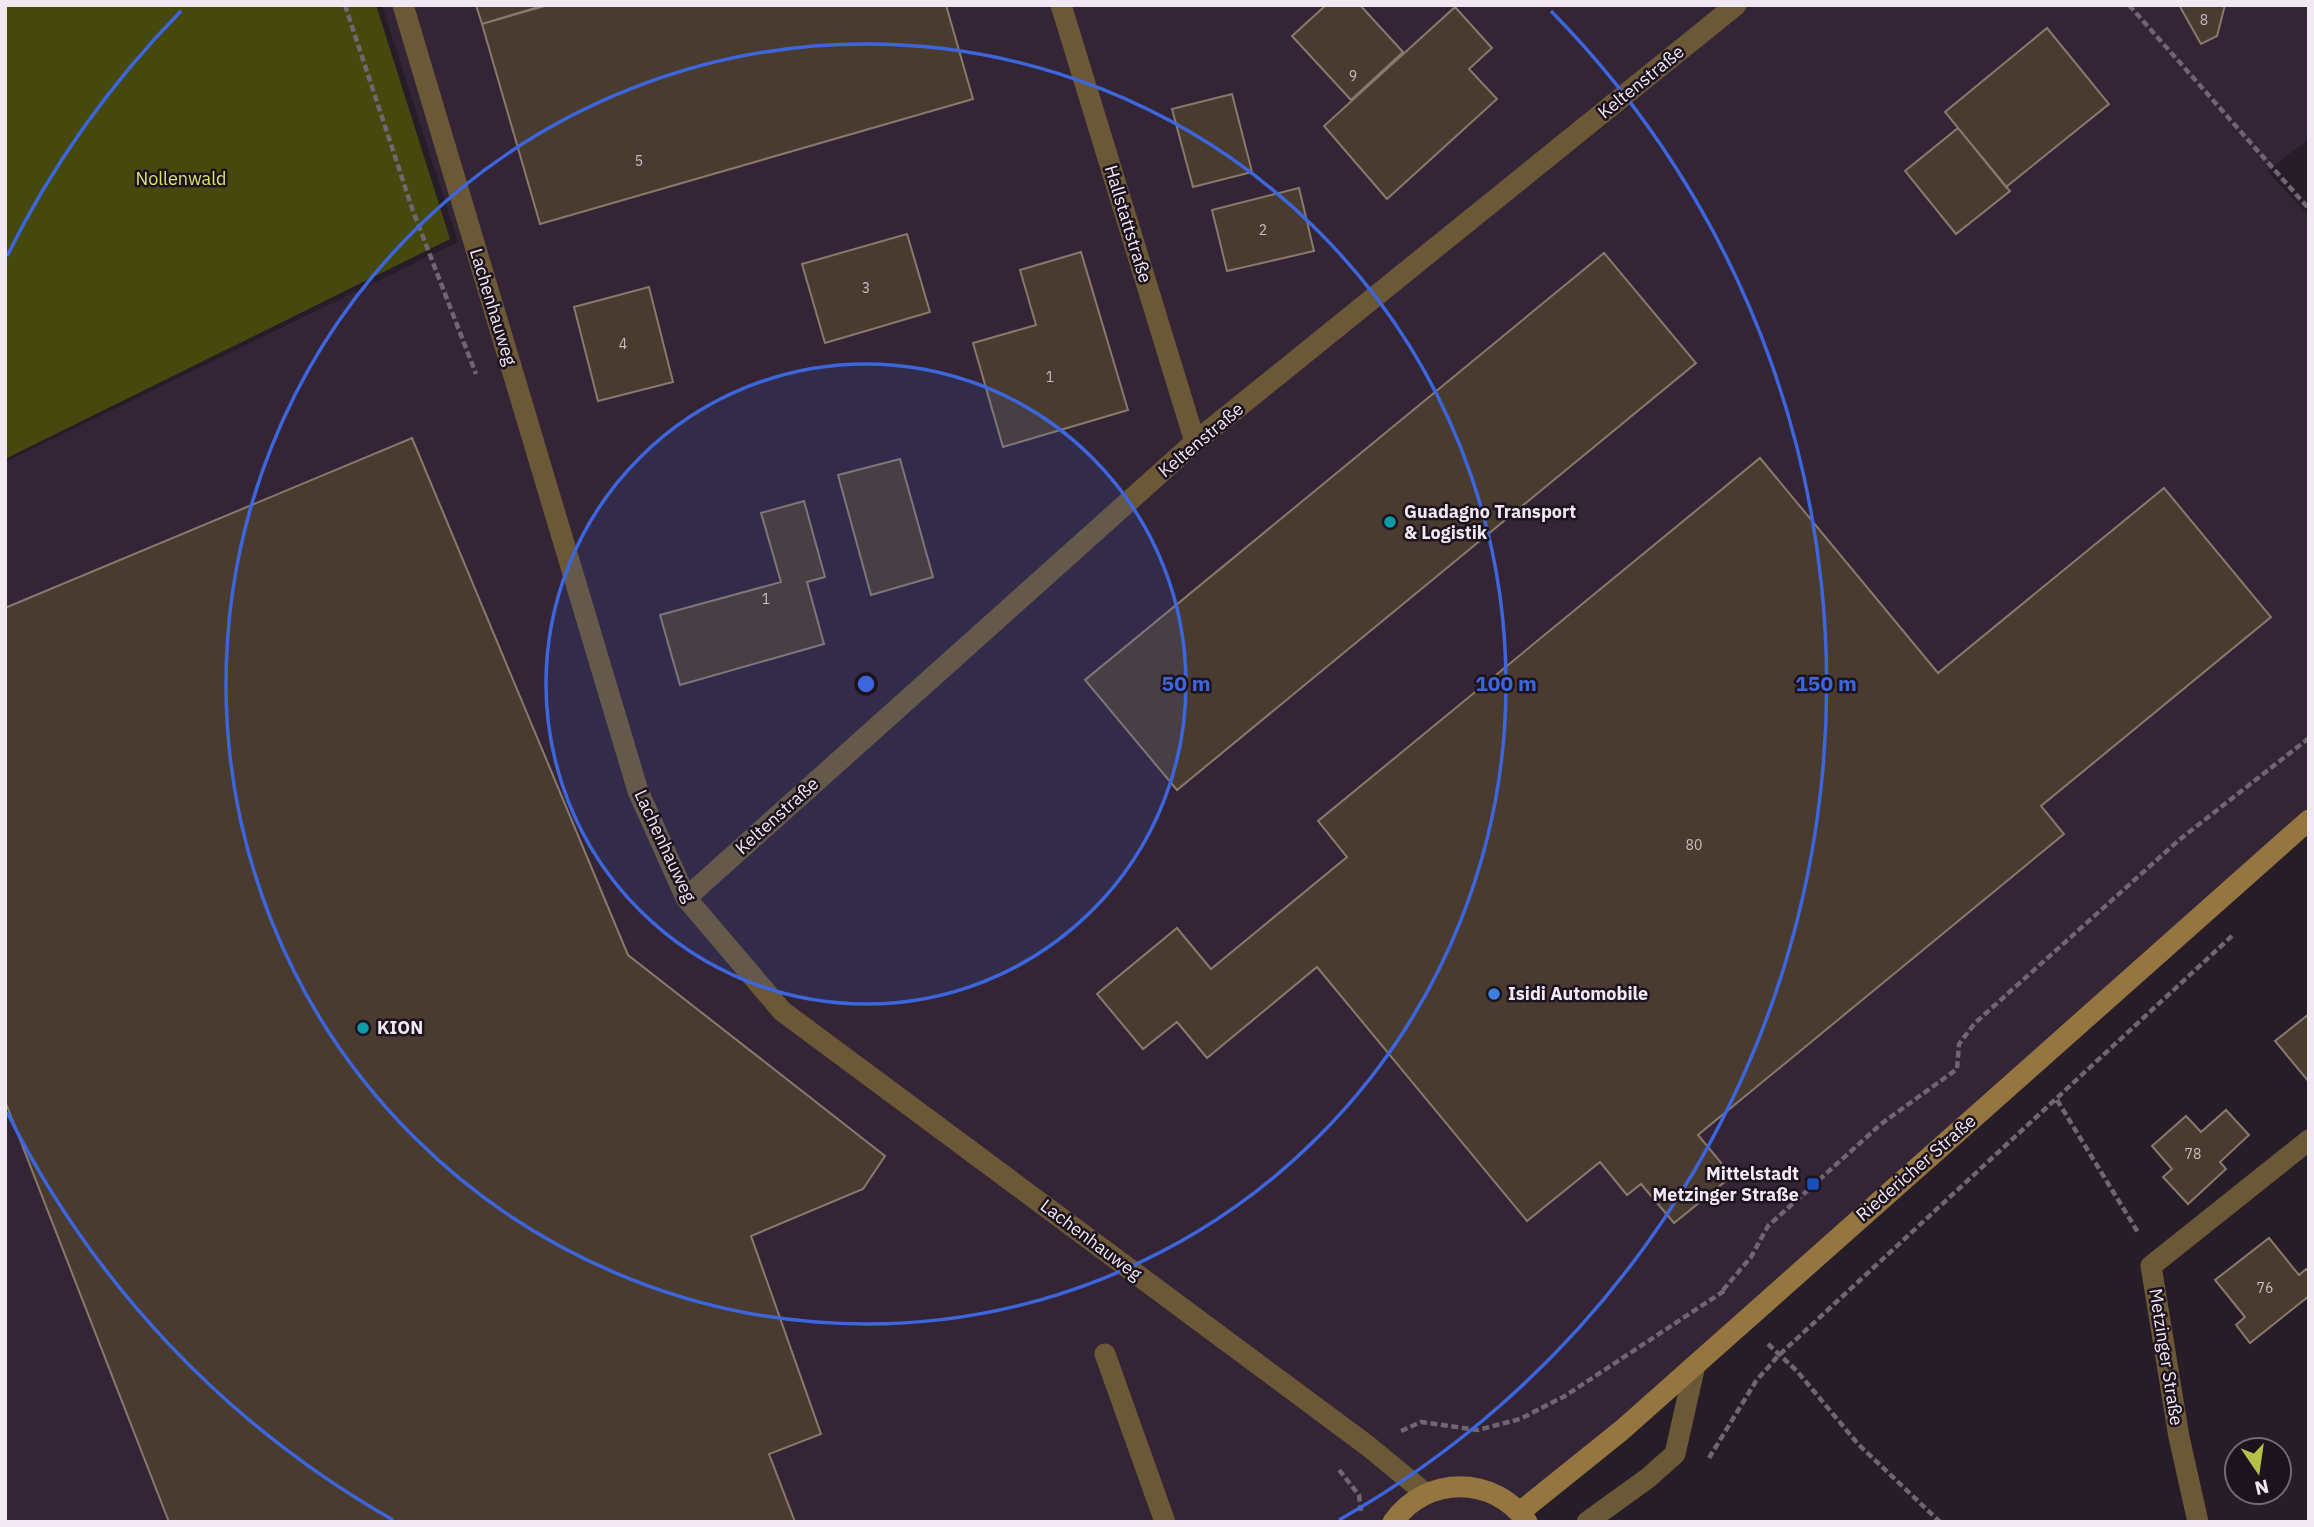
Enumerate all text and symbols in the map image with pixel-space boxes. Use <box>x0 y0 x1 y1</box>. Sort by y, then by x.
house number: 8 <box>2200 11 2208 29</box>
street label: Keltenstraße <box>1593 40 1689 123</box>
house number: 9 <box>1349 67 1357 85</box>
house number: 5 <box>635 152 643 170</box>
street label: Hallstattstraße <box>1100 162 1157 285</box>
park label: Nollenwald <box>135 167 227 190</box>
house number: 2 <box>1259 221 1267 239</box>
street label: Lachenhauweg <box>465 246 522 369</box>
house number: 3 <box>862 279 870 297</box>
house number: 4 <box>619 335 627 353</box>
house number: 1 <box>1046 368 1054 386</box>
street label: Keltenstraße <box>1153 397 1248 482</box>
place label: Guadagno Transport & Logistik <box>1404 500 1576 544</box>
marker: Guadagno Transport & Logistik <box>1382 514 1398 530</box>
house number: 1 <box>762 590 770 608</box>
text: 50 m <box>1162 669 1210 697</box>
text: 100 m <box>1475 669 1537 697</box>
text: 150 m <box>1795 669 1857 697</box>
centre of rings <box>854 672 878 696</box>
street label: Keltenstraße <box>730 772 823 859</box>
street label: Lachenhauweg <box>629 786 702 906</box>
house number: 80 <box>1686 836 1702 854</box>
place label: Isidi Automobile <box>1508 982 1648 1005</box>
marker: Isidi Automobile <box>1486 986 1502 1002</box>
place label: KION <box>377 1016 423 1039</box>
marker: KION <box>355 1020 371 1036</box>
street label: Riedericher Straße <box>1851 1109 1981 1226</box>
house number: 78 <box>2185 1145 2201 1163</box>
place label: Mittelstadt Metzinger Straße <box>1653 1162 1799 1206</box>
marker: Mittelstadt Metzinger Straße <box>1805 1176 1821 1192</box>
street label: Lachenhauweg <box>1036 1194 1147 1286</box>
house number: 76 <box>2257 1279 2273 1297</box>
street label: Metzinger Straße <box>2144 1287 2189 1427</box>
north arrow <box>2223 1436 2293 1506</box>
text: N <box>2252 1474 2271 1501</box>

